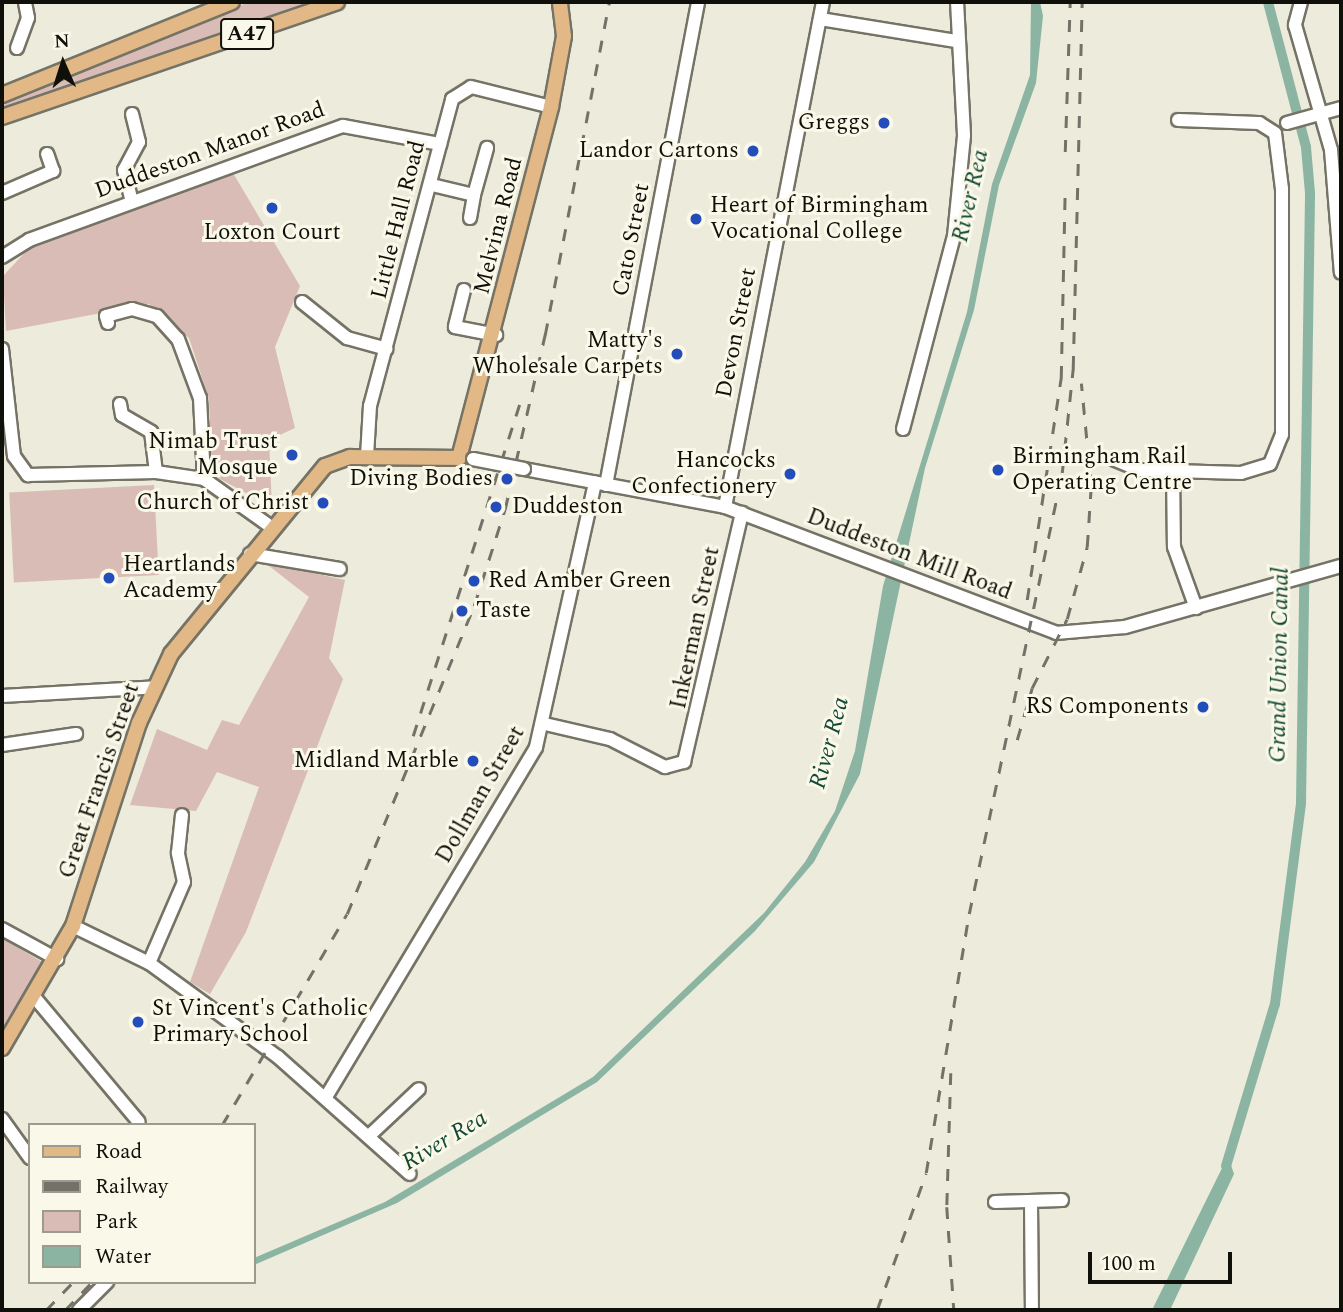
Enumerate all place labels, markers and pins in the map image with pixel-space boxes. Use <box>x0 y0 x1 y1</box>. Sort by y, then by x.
place label: Greggs <box>798 109 870 137</box>
marker: Greggs <box>876 115 892 131</box>
place label: Landor Cartons <box>579 137 739 165</box>
marker: Landor Cartons <box>745 143 761 159</box>
place label: Heart of Birmingham Vocational College <box>710 192 928 246</box>
marker: Loxton Court <box>264 200 280 216</box>
marker: Heart of Birmingham Vocational College <box>688 211 704 227</box>
place label: Loxton Court <box>203 219 341 247</box>
place label: Matty's Wholesale Carpets <box>473 327 663 381</box>
marker: Matty's Wholesale Carpets <box>669 346 685 362</box>
place label: Nimab Trust Mosque <box>148 428 278 482</box>
place label: Birmingham Rail Operating Centre <box>1012 443 1192 497</box>
marker: Nimab Trust Mosque <box>284 447 300 463</box>
place label: Hancocks Confectionery <box>631 447 776 501</box>
marker: Birmingham Rail Operating Centre <box>990 462 1006 478</box>
place label: Diving Bodies <box>349 465 493 493</box>
marker: Hancocks Confectionery <box>782 466 798 482</box>
marker: Diving Bodies <box>499 471 515 487</box>
place label: Church of Christ <box>136 489 309 517</box>
place label: Duddeston <box>512 493 623 521</box>
marker: Church of Christ <box>315 495 331 511</box>
marker: Duddeston <box>486 497 506 517</box>
place label: Heartlands Academy <box>123 551 236 605</box>
place label: Red Amber Green <box>488 567 671 595</box>
marker: Heartlands Academy <box>101 570 117 586</box>
marker: Red Amber Green <box>466 573 482 589</box>
place label: Taste <box>476 597 531 625</box>
marker: Taste <box>454 603 470 619</box>
place label: RS Components <box>1025 693 1189 721</box>
marker: RS Components <box>1195 699 1211 715</box>
place label: Midland Marble <box>294 747 459 775</box>
marker: Midland Marble <box>465 753 481 769</box>
place label: St Vincent's Catholic Primary School <box>152 995 368 1049</box>
marker: St Vincent's Catholic Primary School <box>130 1014 146 1030</box>

